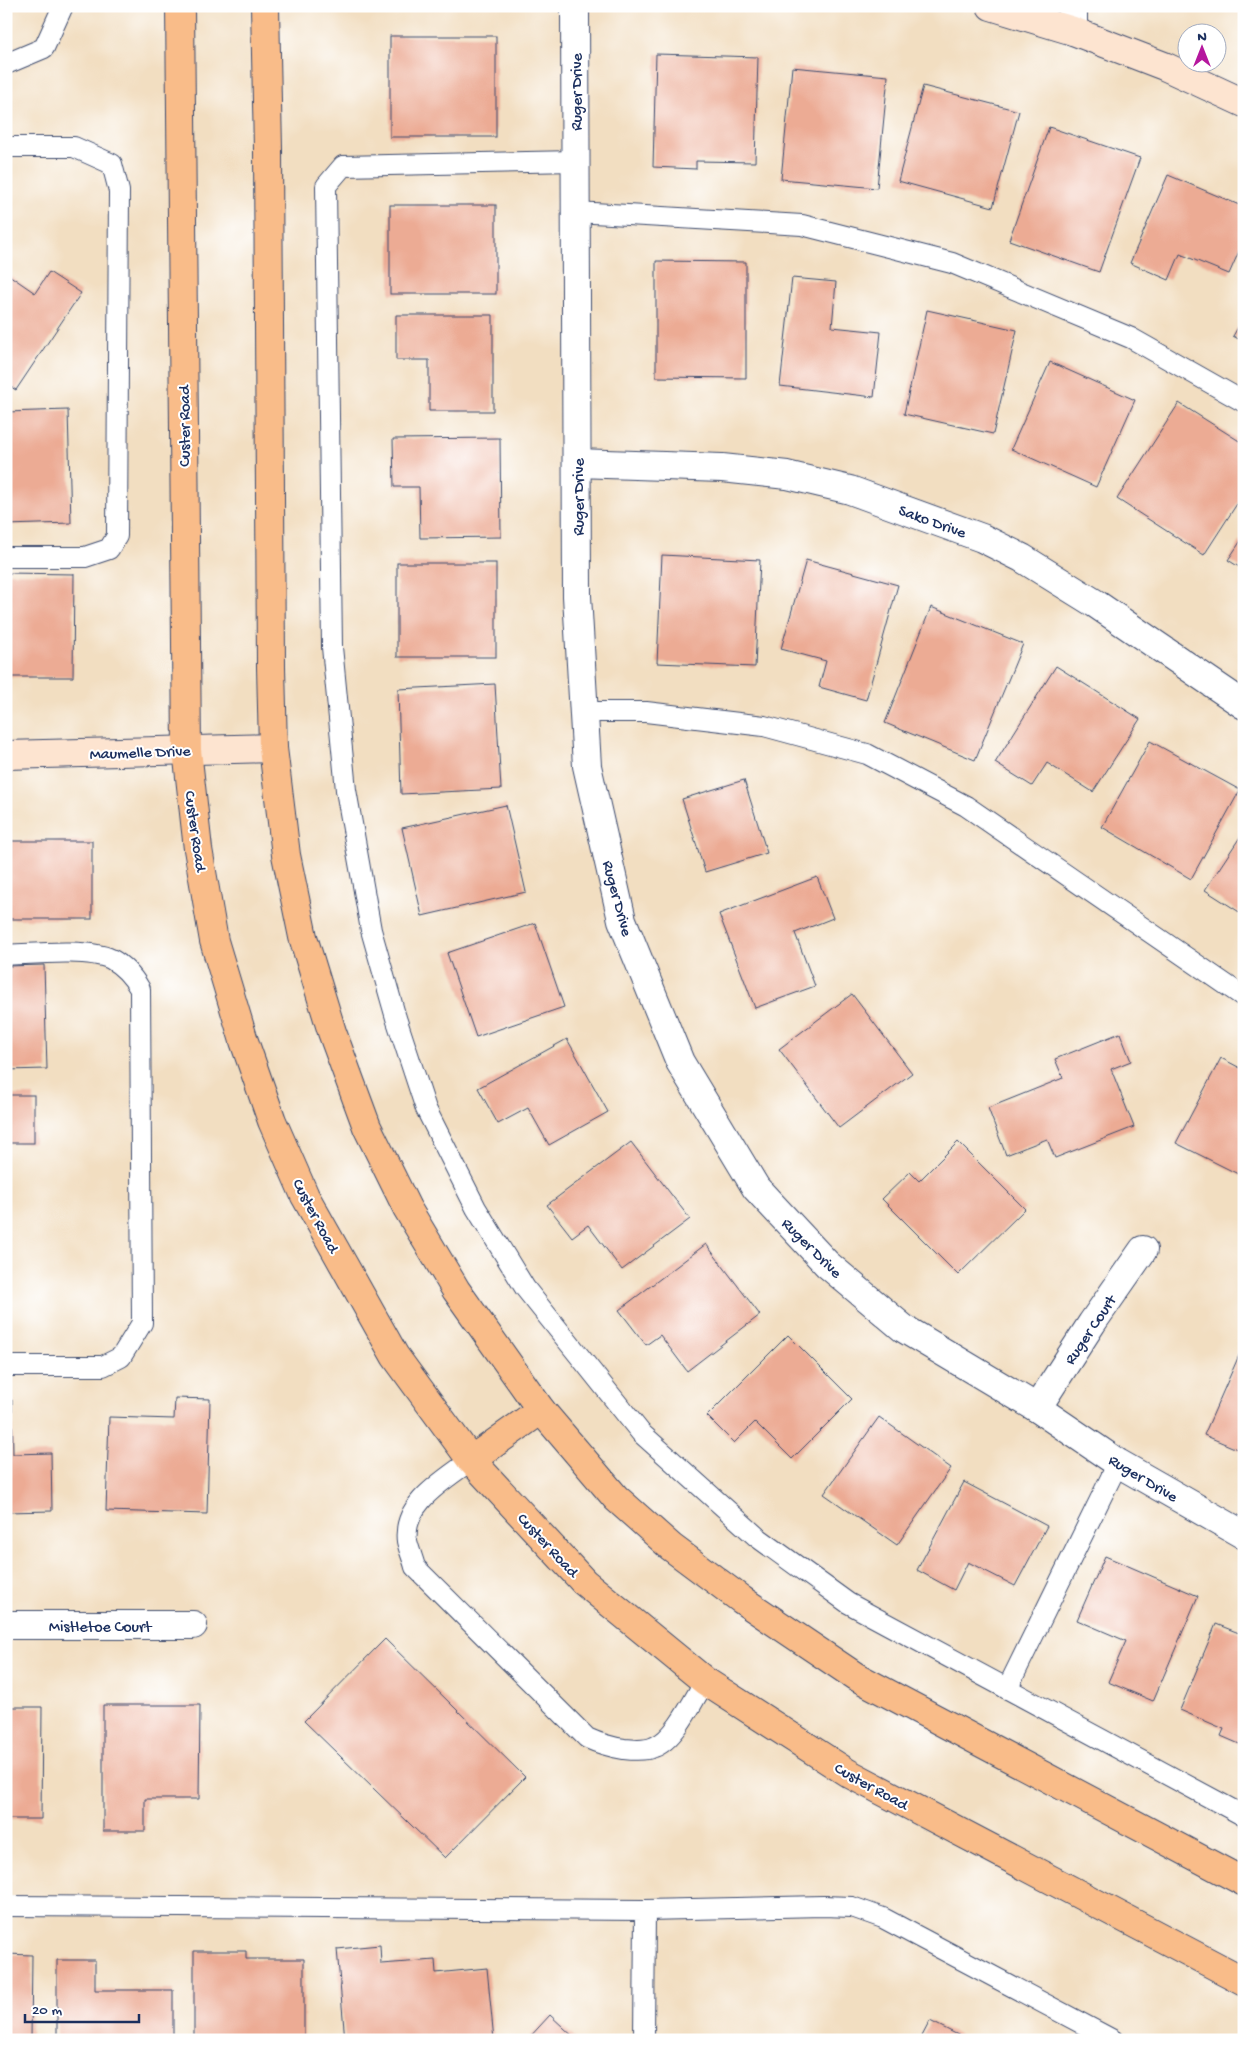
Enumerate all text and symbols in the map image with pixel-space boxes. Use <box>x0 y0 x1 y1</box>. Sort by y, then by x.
north arrow <box>1178 22 1228 72</box>
text: N <box>1197 29 1207 46</box>
street label: Ruger Drive <box>569 52 588 131</box>
street label: Custer Road <box>177 384 196 467</box>
street label: Ruger Drive <box>571 457 590 536</box>
street label: Sako Drive <box>895 502 969 545</box>
street label: Maumelle Drive <box>89 743 192 766</box>
street label: Custer Road <box>178 790 209 875</box>
street label: Ruger Drive <box>596 859 635 940</box>
street label: Custer Road <box>286 1176 342 1258</box>
street label: Ruger Drive <box>776 1215 845 1284</box>
street label: Ruger Court <box>1062 1292 1123 1369</box>
street label: Ruger Drive <box>1104 1452 1181 1509</box>
street label: Custer Road <box>512 1510 582 1584</box>
street label: Mistletoe Court <box>49 1619 153 1638</box>
street label: Custer Road <box>830 1760 912 1817</box>
scale bar <box>25 1991 139 2023</box>
text: 20 m <box>32 2002 62 2020</box>

